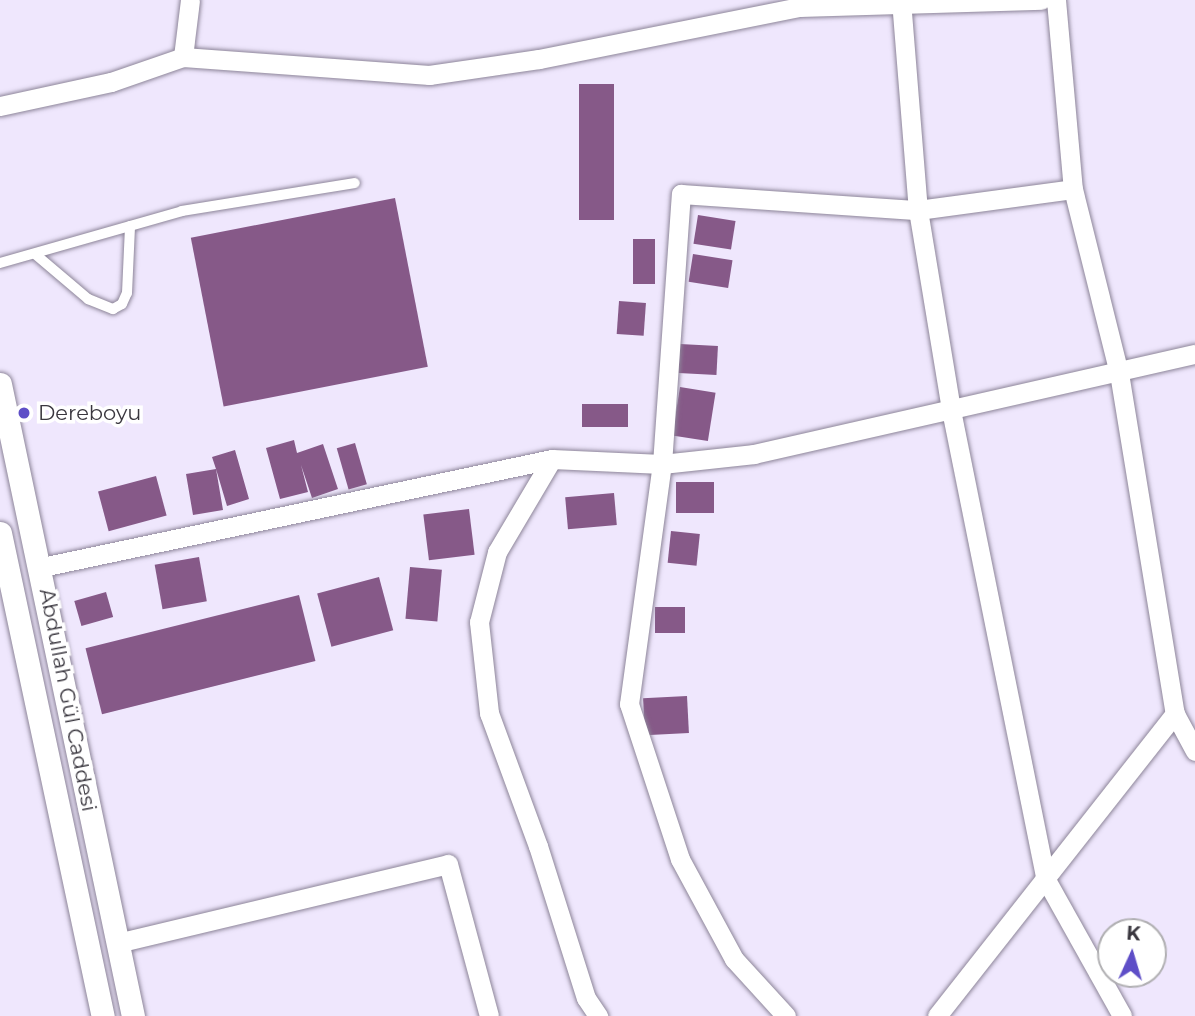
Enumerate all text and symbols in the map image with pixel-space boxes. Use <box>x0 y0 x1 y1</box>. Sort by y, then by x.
place label: Dereboyu <box>38 400 141 426</box>
marker: Dereboyu <box>16 405 32 421</box>
street label: Abdullah Gül Caddesi <box>34 586 102 814</box>
north arrow <box>1097 918 1167 988</box>
text: K <box>1126 922 1141 946</box>

